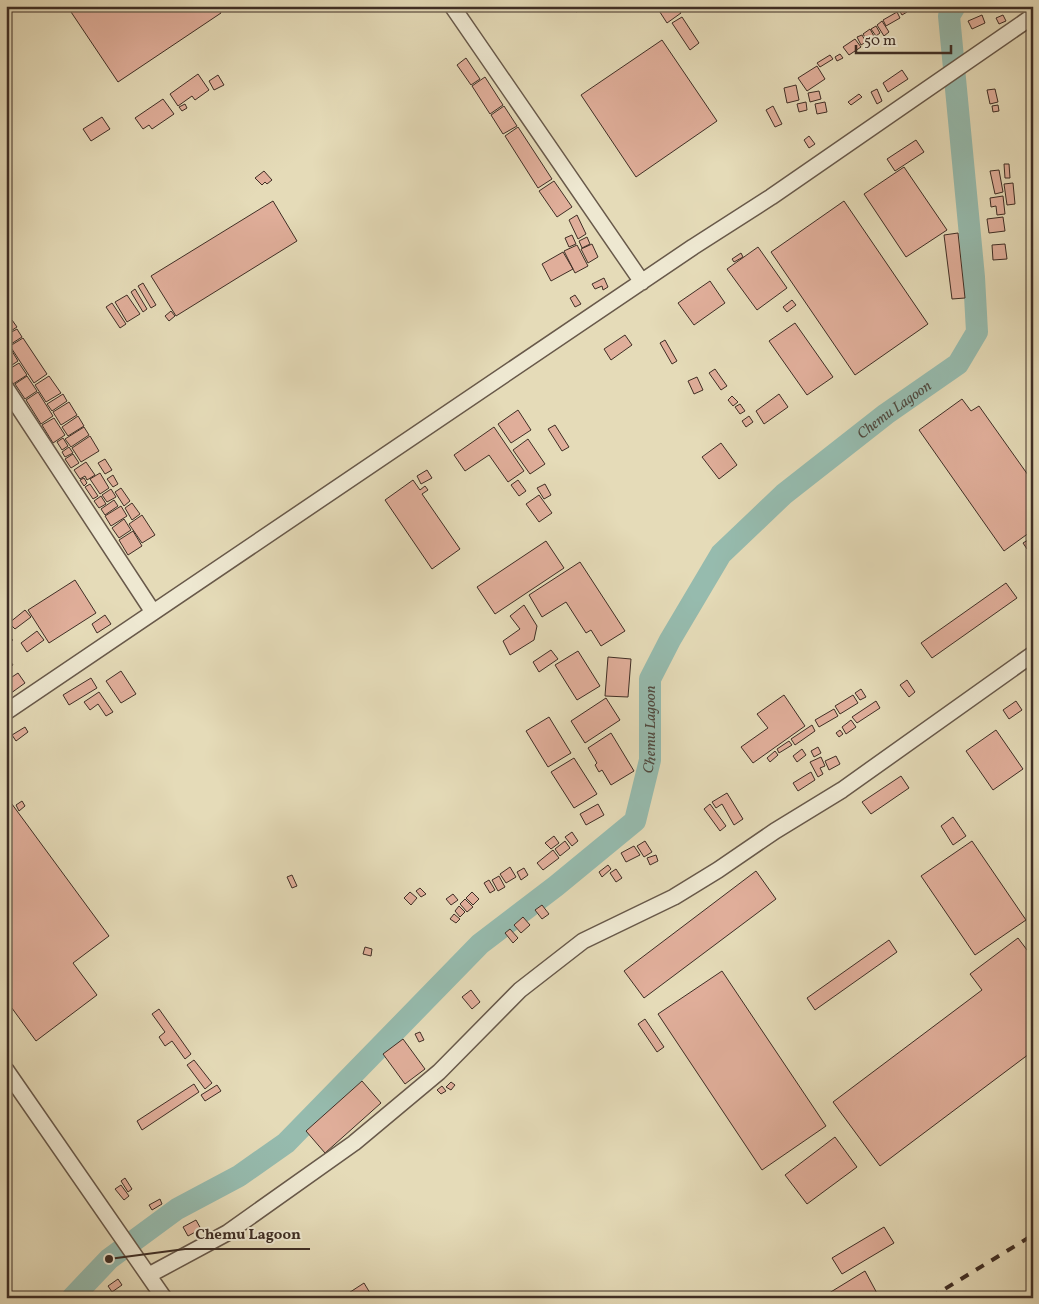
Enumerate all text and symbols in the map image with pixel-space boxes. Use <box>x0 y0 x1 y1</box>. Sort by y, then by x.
scale bar <box>856 22 952 54</box>
text: 50 m <box>864 31 896 52</box>
water label: Chemu Lagoon <box>853 376 937 445</box>
water label: Chemu Lagoon <box>638 685 663 776</box>
callout: Chemu Lagoon <box>185 1219 310 1249</box>
text: Chemu Lagoon <box>195 1225 301 1246</box>

